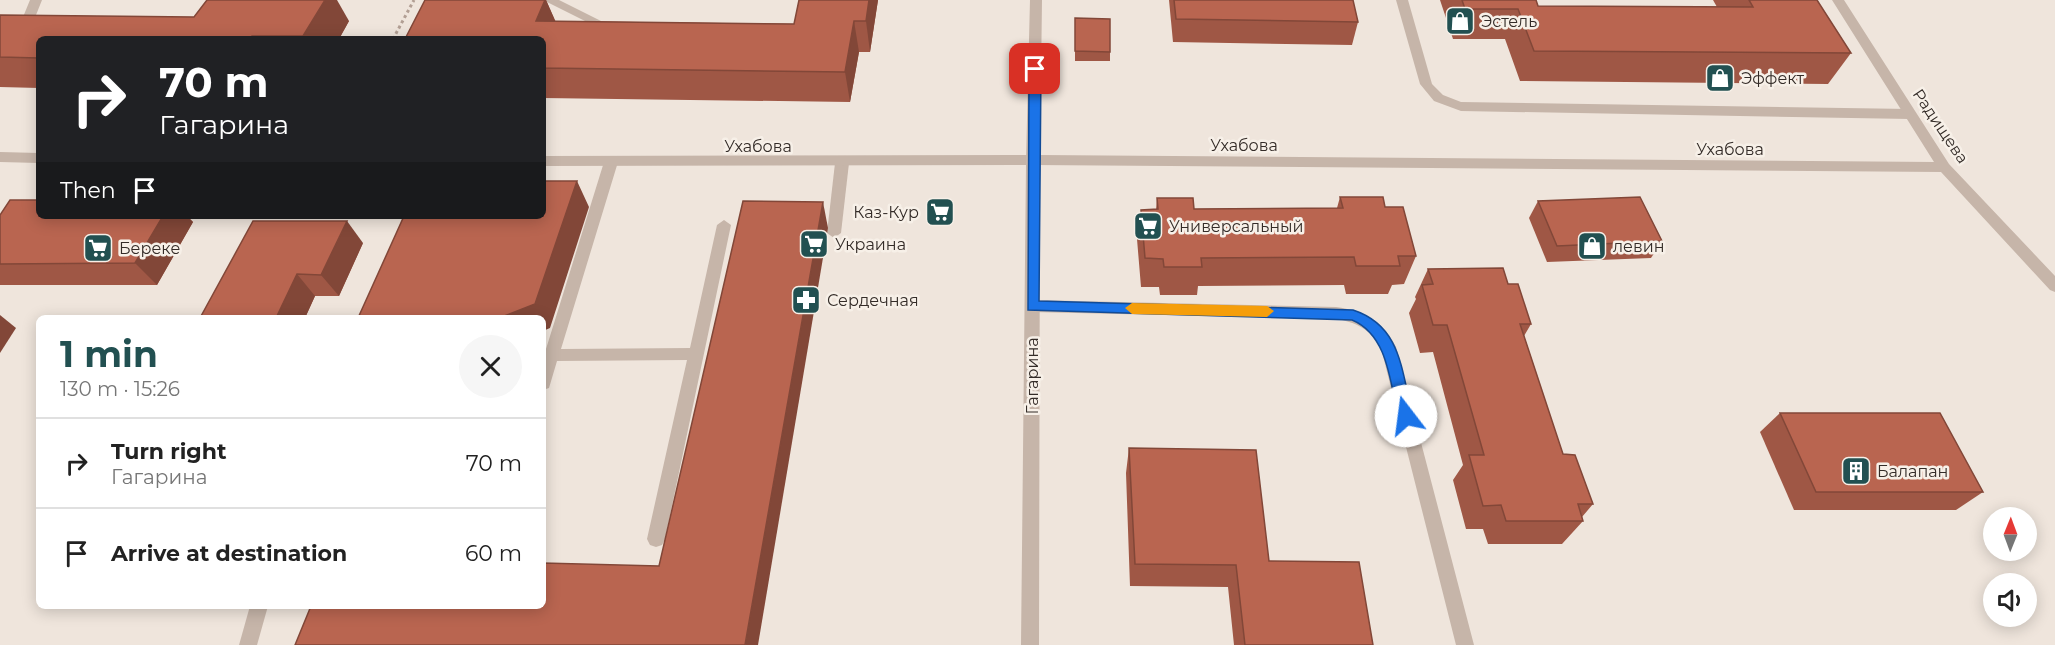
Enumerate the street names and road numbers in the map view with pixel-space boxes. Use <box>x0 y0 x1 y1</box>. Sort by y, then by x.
street label: Радищева <box>1909 85 1972 167</box>
street label: Ухабова <box>1210 136 1278 155</box>
street label: Ухабова <box>724 137 792 156</box>
street label: Ухабова <box>1696 140 1764 159</box>
street label: Гагарина <box>1023 337 1042 415</box>

